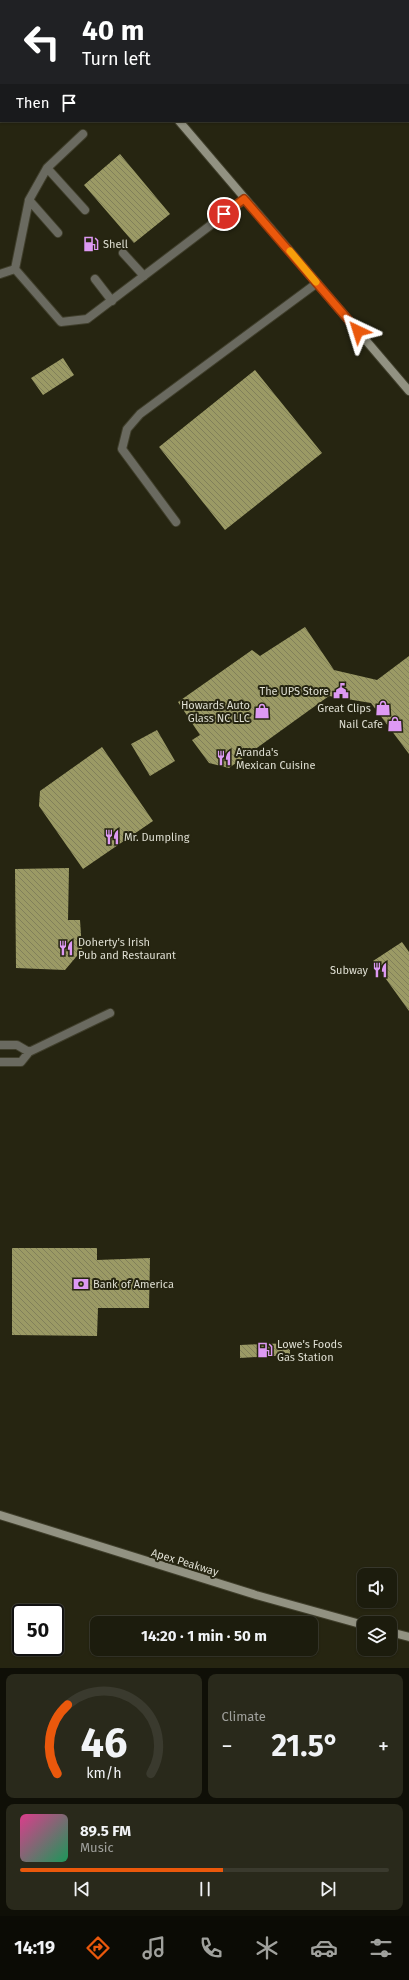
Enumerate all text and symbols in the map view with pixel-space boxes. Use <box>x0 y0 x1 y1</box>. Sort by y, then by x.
text: 40 m <box>82 14 145 47</box>
icon: left <box>16 16 68 68</box>
text: Turn left <box>82 48 151 70</box>
icon: arrive <box>58 92 80 114</box>
text: Then <box>16 94 50 112</box>
pin <box>207 197 241 231</box>
icon: arrive <box>213 203 235 225</box>
fuel station icon: Shell <box>82 235 100 253</box>
place label: Shell <box>103 238 128 251</box>
position arrow <box>337 310 379 352</box>
public building icon: The UPS Store <box>332 682 350 700</box>
place label: The UPS Store <box>259 685 329 698</box>
place label: Howards Auto Glass NC LLC <box>181 699 250 725</box>
shop icon: Great Clips <box>374 699 392 717</box>
shop icon: Howards Auto Glass NC LLC <box>253 702 271 720</box>
place label: Great Clips <box>317 702 371 715</box>
shop icon: Nail Cafe <box>386 715 404 733</box>
place label: Nail Cafe <box>339 718 383 731</box>
place label: Aranda's Mexican Cuisine <box>236 746 316 772</box>
restaurant icon: Aranda's Mexican Cuisine <box>215 749 233 767</box>
restaurant icon: Mr. Dumpling <box>103 828 121 846</box>
place label: Mr. Dumpling <box>124 831 190 844</box>
place label: Doherty's Irish Pub and Restaurant <box>78 936 176 962</box>
restaurant icon: Doherty's Irish Pub and Restaurant <box>57 939 75 957</box>
restaurant icon: Subway <box>371 961 389 979</box>
place label: Subway <box>330 964 369 977</box>
bank icon: Bank of America <box>72 1275 90 1293</box>
place label: Bank of America <box>93 1278 174 1291</box>
place label: Lowe's Foods Gas Station <box>277 1338 342 1364</box>
fuel station icon: Lowe's Foods Gas Station <box>256 1341 274 1359</box>
street label: Apex Peakway <box>150 1546 221 1579</box>
map controls <box>357 1568 397 1656</box>
button: sound <box>357 1568 397 1608</box>
speed limit sign: 50 <box>12 1604 64 1656</box>
button: layers <box>357 1616 397 1656</box>
text: 14:20 · 1 min · 50 m <box>141 1627 267 1645</box>
text: Climate <box>222 1709 266 1724</box>
text: 46 <box>80 1718 127 1768</box>
text: 21.5° <box>271 1728 339 1764</box>
text: − <box>222 1733 233 1760</box>
text: + <box>378 1733 389 1760</box>
text: km/h <box>86 1765 121 1782</box>
text: 89.5 FM <box>80 1822 131 1840</box>
text: Music <box>80 1840 114 1855</box>
icon: previous <box>71 1878 93 1900</box>
icon: pause <box>194 1878 216 1900</box>
icon: next <box>317 1878 339 1900</box>
icon: directions <box>84 1934 112 1962</box>
icon: music <box>140 1934 168 1962</box>
icon: phone <box>197 1934 225 1962</box>
icon: climate <box>253 1934 281 1962</box>
icon: car <box>310 1934 338 1962</box>
icon: filters <box>367 1934 395 1962</box>
text: 14:19 <box>14 1937 55 1959</box>

